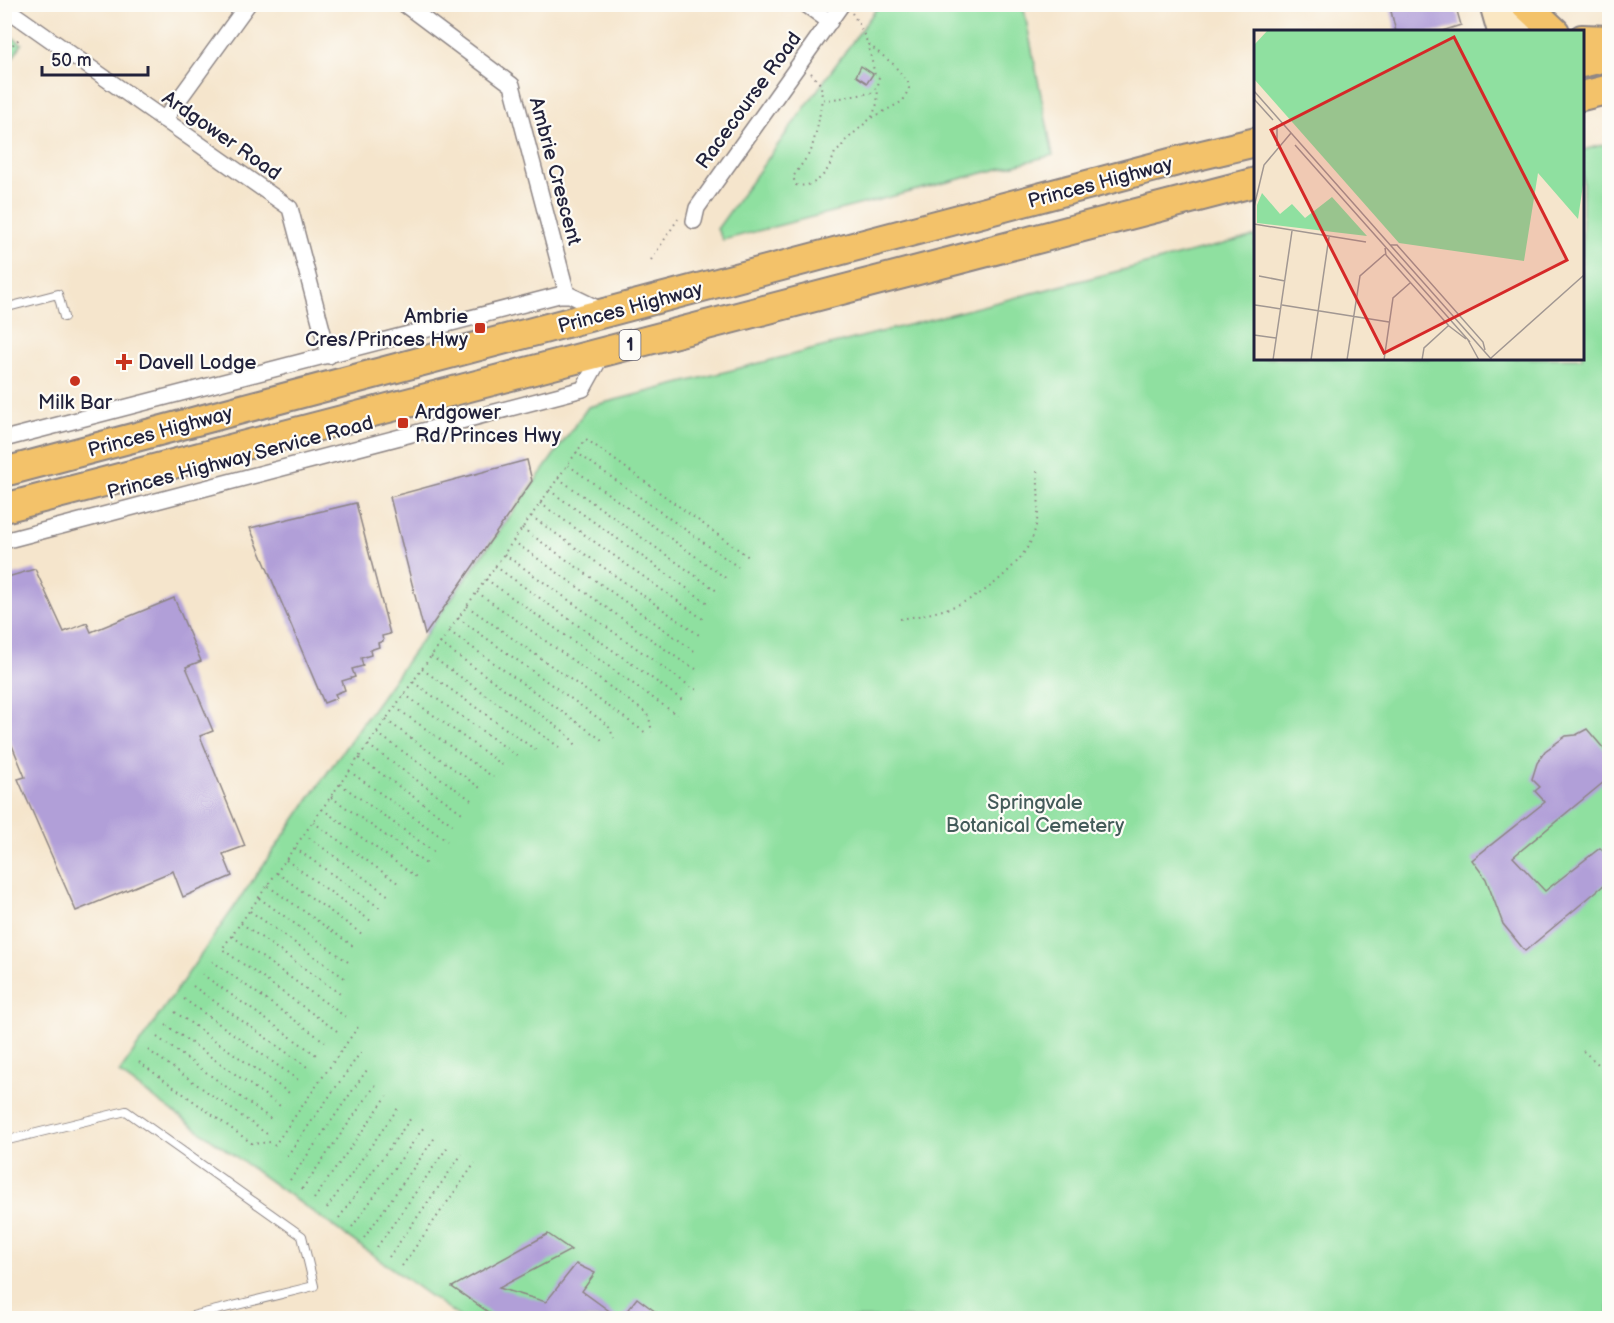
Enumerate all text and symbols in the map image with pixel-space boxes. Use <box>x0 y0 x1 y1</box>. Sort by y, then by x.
street label: Racecourse Road <box>691 27 807 174</box>
inset map <box>1254 30 1584 360</box>
scale bar <box>42 39 148 77</box>
text: 50 m <box>51 50 92 71</box>
street label: Ardgower Road <box>157 86 285 186</box>
street label: Ambrie Crescent <box>524 95 586 248</box>
street label: Princes Highway <box>1025 152 1175 214</box>
street label: Princes Highway <box>555 277 705 339</box>
place label: Ambrie Cres/Princes Hwy <box>305 305 468 352</box>
marker: Ambrie Cres/Princes Hwy <box>473 321 487 335</box>
road number: 1 <box>620 330 640 360</box>
place label: Davell Lodge <box>138 351 256 375</box>
marker: Davell Lodge <box>115 353 133 371</box>
marker: Milk Bar <box>68 374 82 388</box>
place label: Milk Bar <box>38 391 113 415</box>
street label: Princes Highway <box>85 401 235 463</box>
place label: Ardgower Rd/Princes Hwy <box>415 401 561 448</box>
street label: Princes Highway Service Road <box>105 411 376 505</box>
marker: Ardgower Rd/Princes Hwy <box>396 416 410 430</box>
park label: Springvale Botanical Cemetery <box>946 791 1124 838</box>

